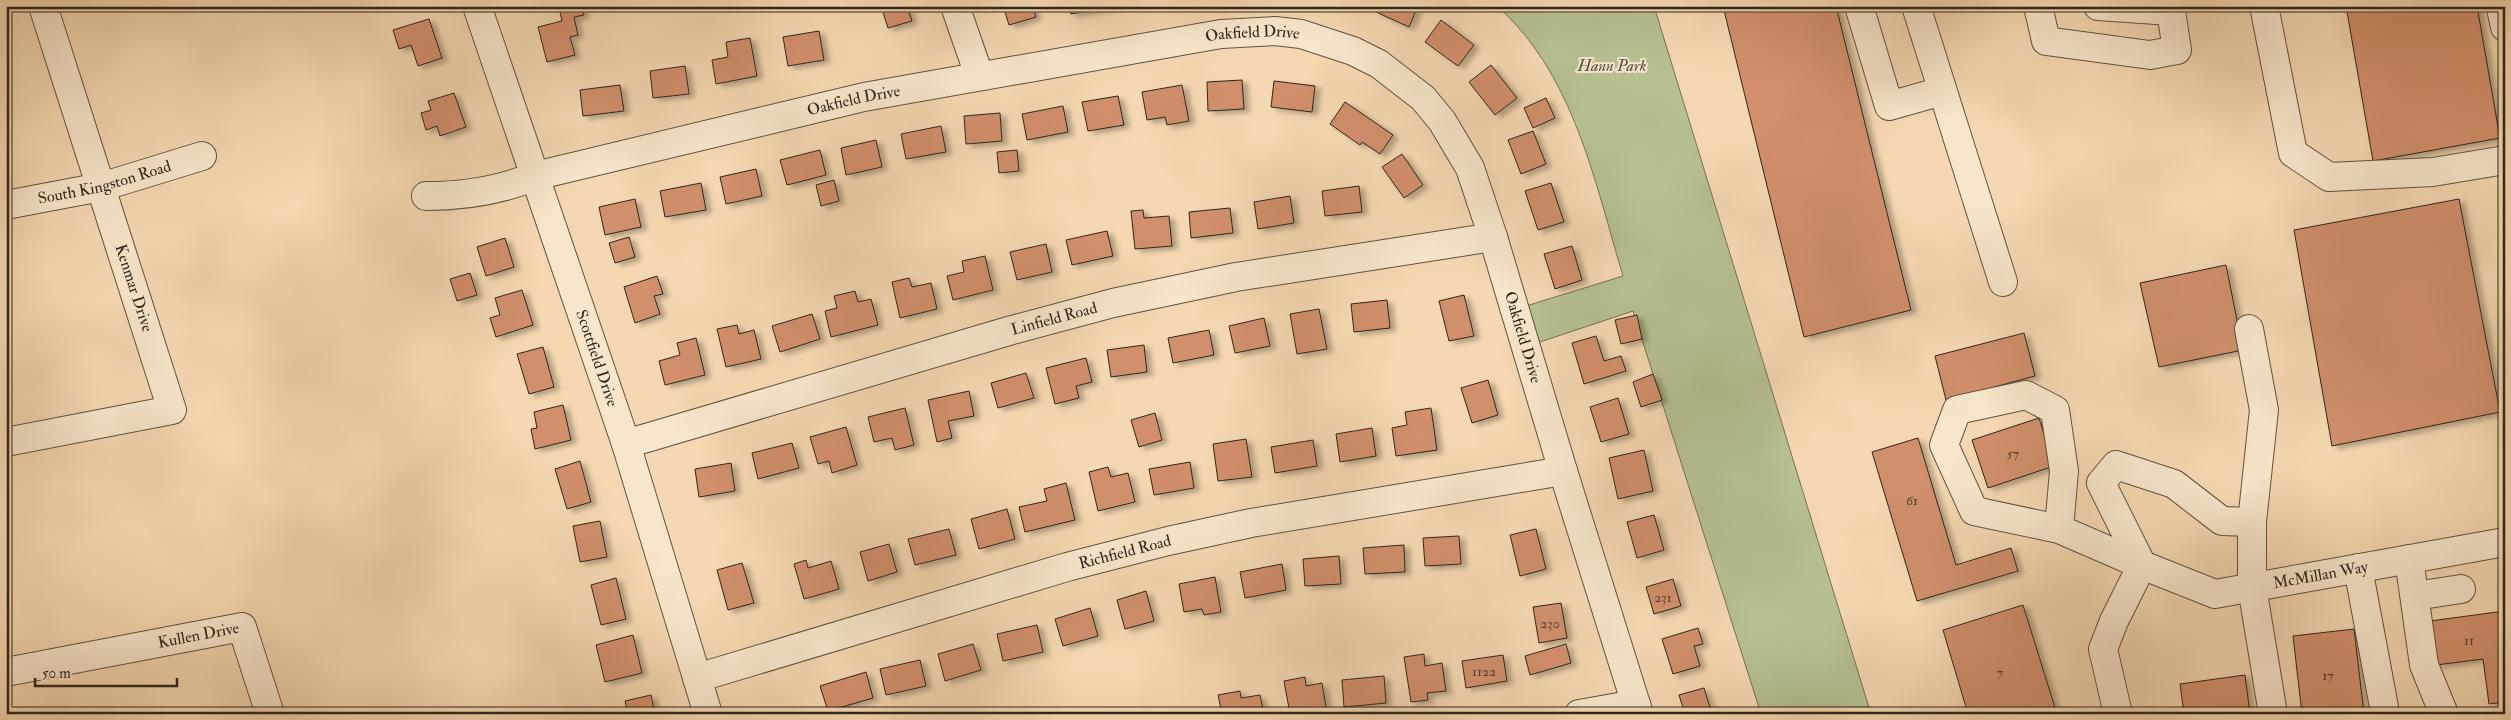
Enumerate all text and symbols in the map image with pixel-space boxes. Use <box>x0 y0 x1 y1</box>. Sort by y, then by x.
street label: Oakfield Drive <box>1204 21 1301 47</box>
park label: Hann Park <box>1577 56 1647 76</box>
street label: Oakfield Drive <box>805 81 902 120</box>
street label: South Kingston Road <box>36 156 174 209</box>
street label: Kenmar Drive <box>110 242 158 335</box>
street label: Oakfield Drive <box>1500 289 1546 386</box>
street label: Linfield Road <box>1009 298 1099 340</box>
street label: Scottfield Drive <box>571 307 623 409</box>
house number: 57 <box>2007 445 2020 462</box>
house number: 61 <box>1906 492 1918 509</box>
street label: Richfield Road <box>1076 531 1173 574</box>
street label: McMillan Way <box>2271 557 2370 593</box>
house number: 231 <box>1654 589 1672 606</box>
house number: 230 <box>1540 615 1560 632</box>
street label: Kullen Drive <box>156 618 241 653</box>
house number: 11 <box>2464 632 2474 649</box>
scale bar <box>35 655 178 687</box>
house number: 1122 <box>1472 663 1496 680</box>
text: 50 m <box>42 664 71 683</box>
house number: 7 <box>1997 664 2004 681</box>
house number: 17 <box>2322 667 2334 684</box>

